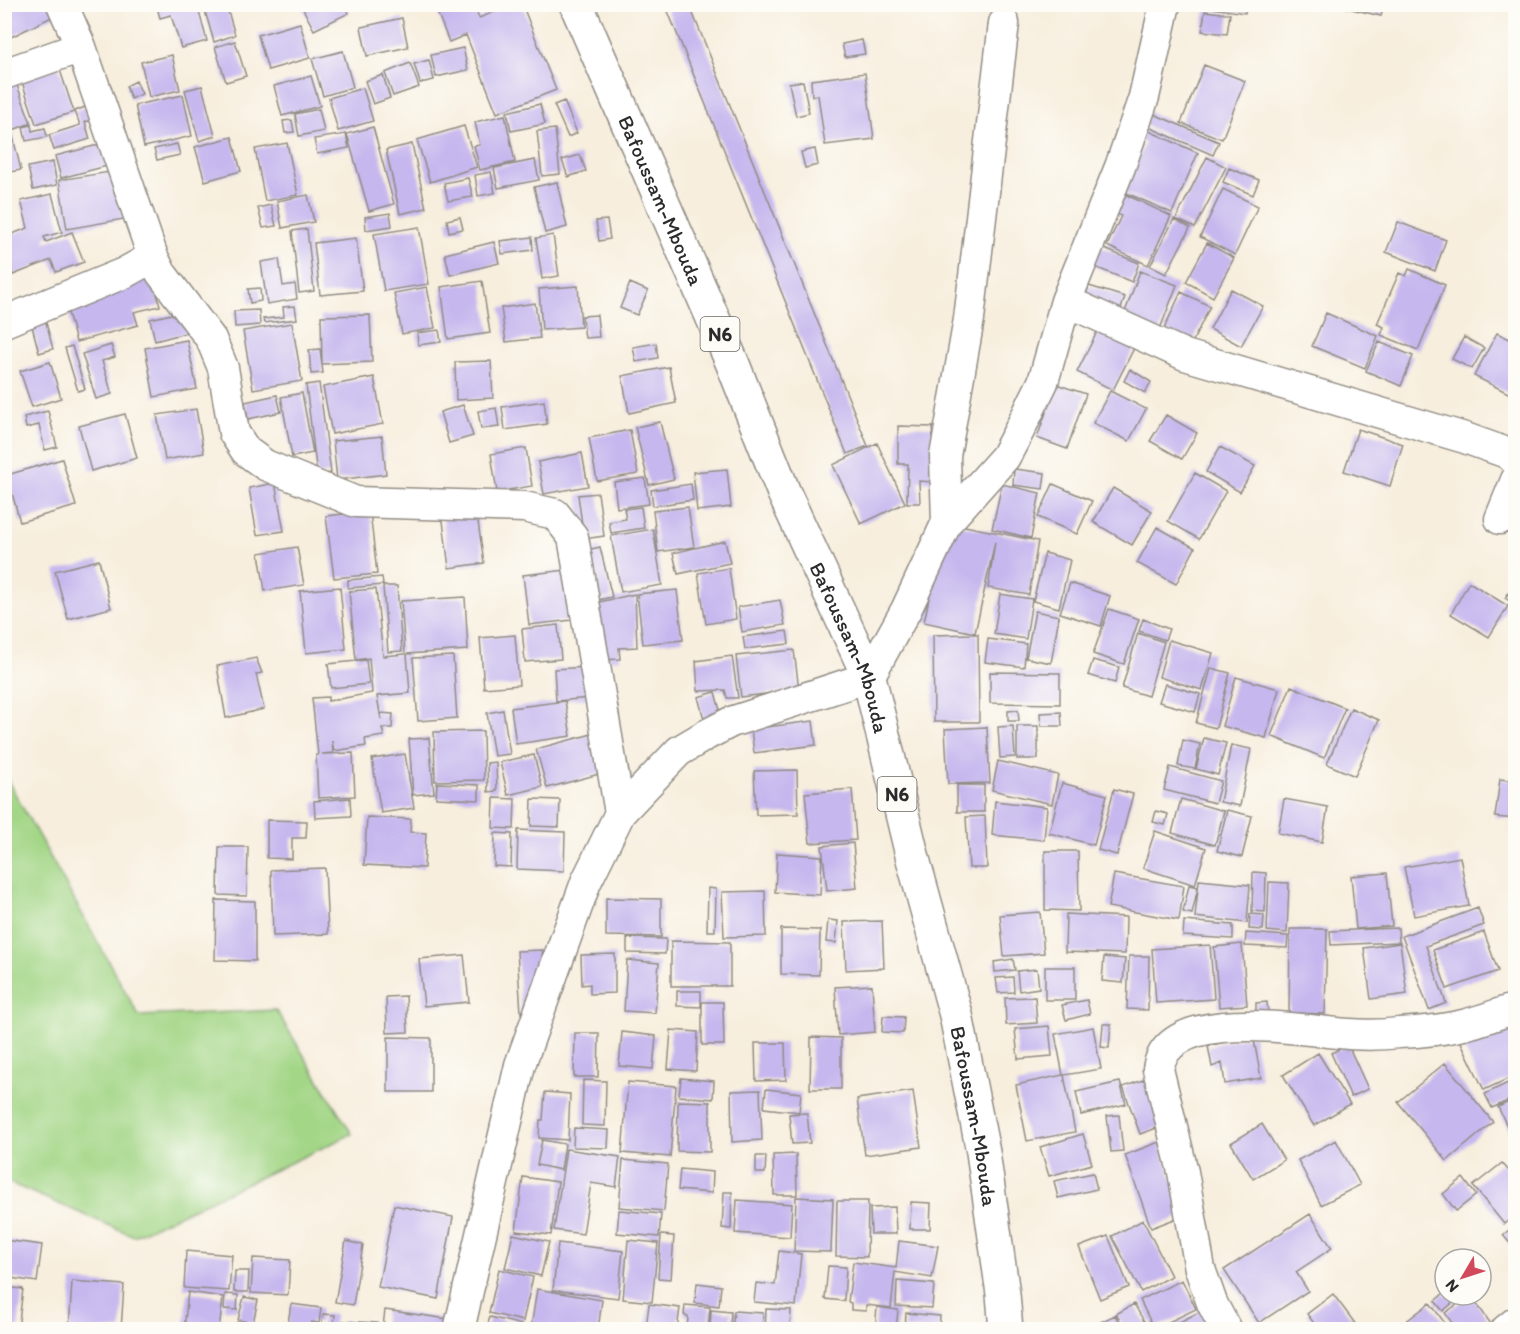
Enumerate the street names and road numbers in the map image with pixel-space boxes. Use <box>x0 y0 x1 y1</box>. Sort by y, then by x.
street label: Bafoussam-Mbouda <box>614 111 709 289</box>
road number: N6 <box>700 317 740 351</box>
street label: Bafoussam-Mbouda <box>805 558 895 736</box>
road number: N6 <box>878 777 916 811</box>
street label: Bafoussam-Mbouda <box>946 1024 1003 1208</box>

